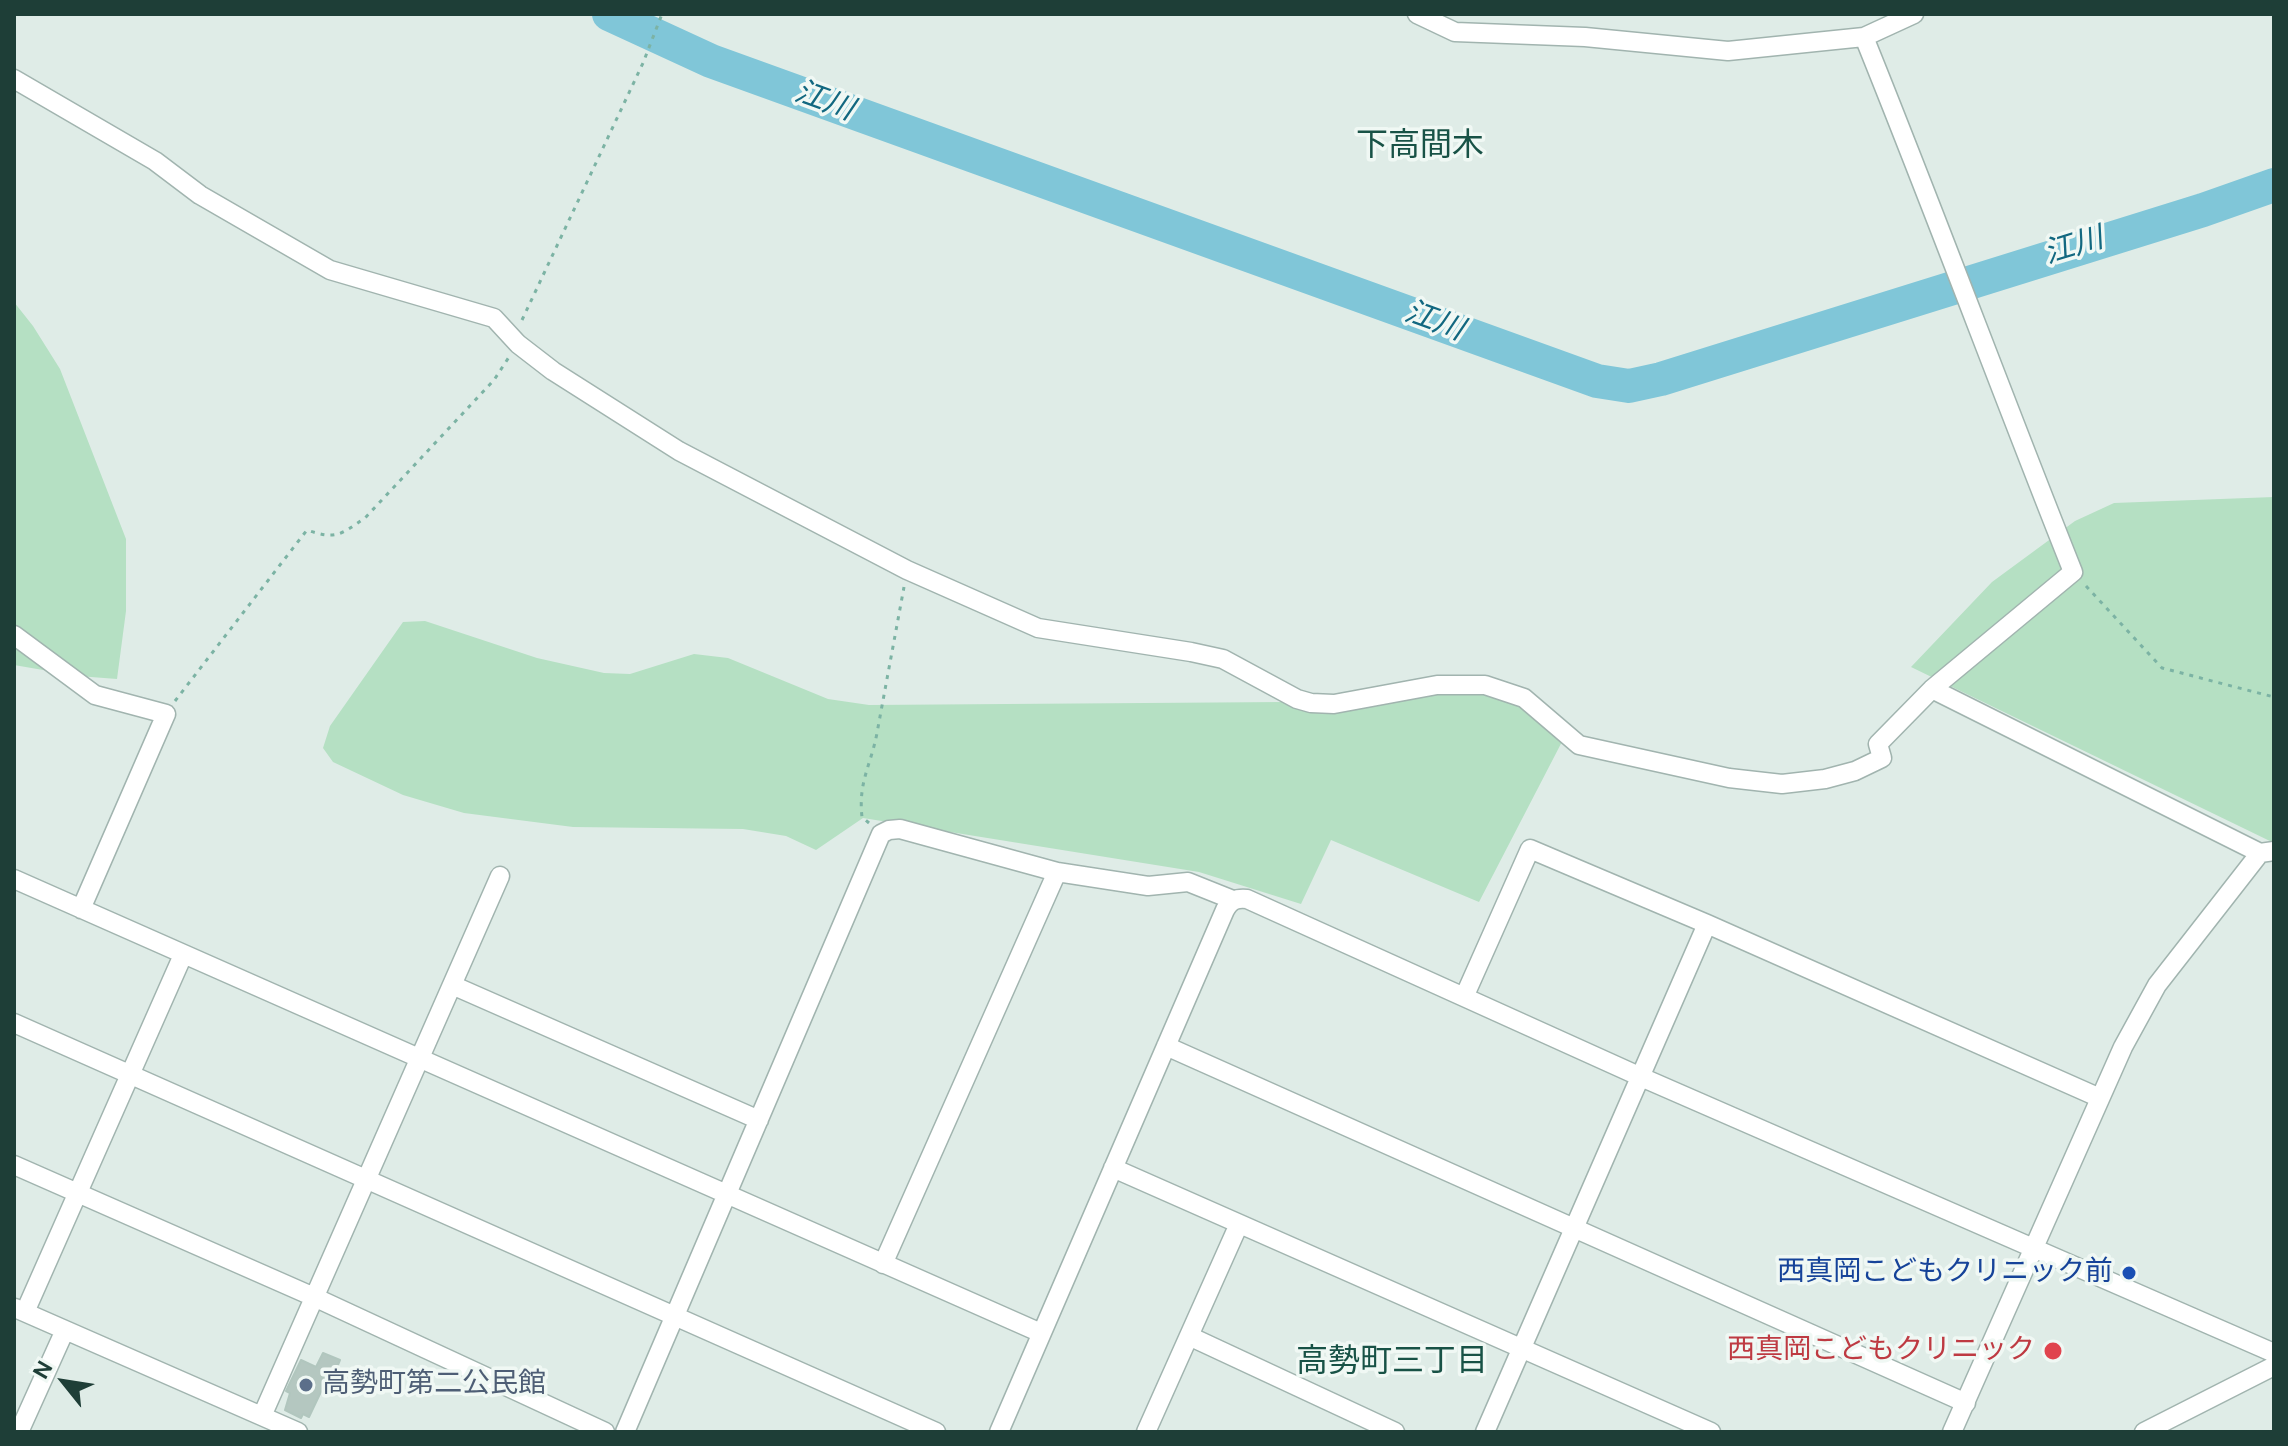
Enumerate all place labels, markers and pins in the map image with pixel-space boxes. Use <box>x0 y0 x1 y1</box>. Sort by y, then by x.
place label: 西真岡こどもクリニック前 <box>1777 1256 2113 1290</box>
marker: 西真岡こどもクリニック前 <box>2120 1264 2138 1282</box>
place label: 西真岡こどもクリニック <box>1727 1334 2035 1368</box>
marker: 西真岡こどもクリニック <box>2042 1340 2064 1362</box>
place label: 高勢町第二公民館 <box>322 1368 546 1402</box>
marker: 高勢町第二公民館 <box>297 1376 315 1394</box>

